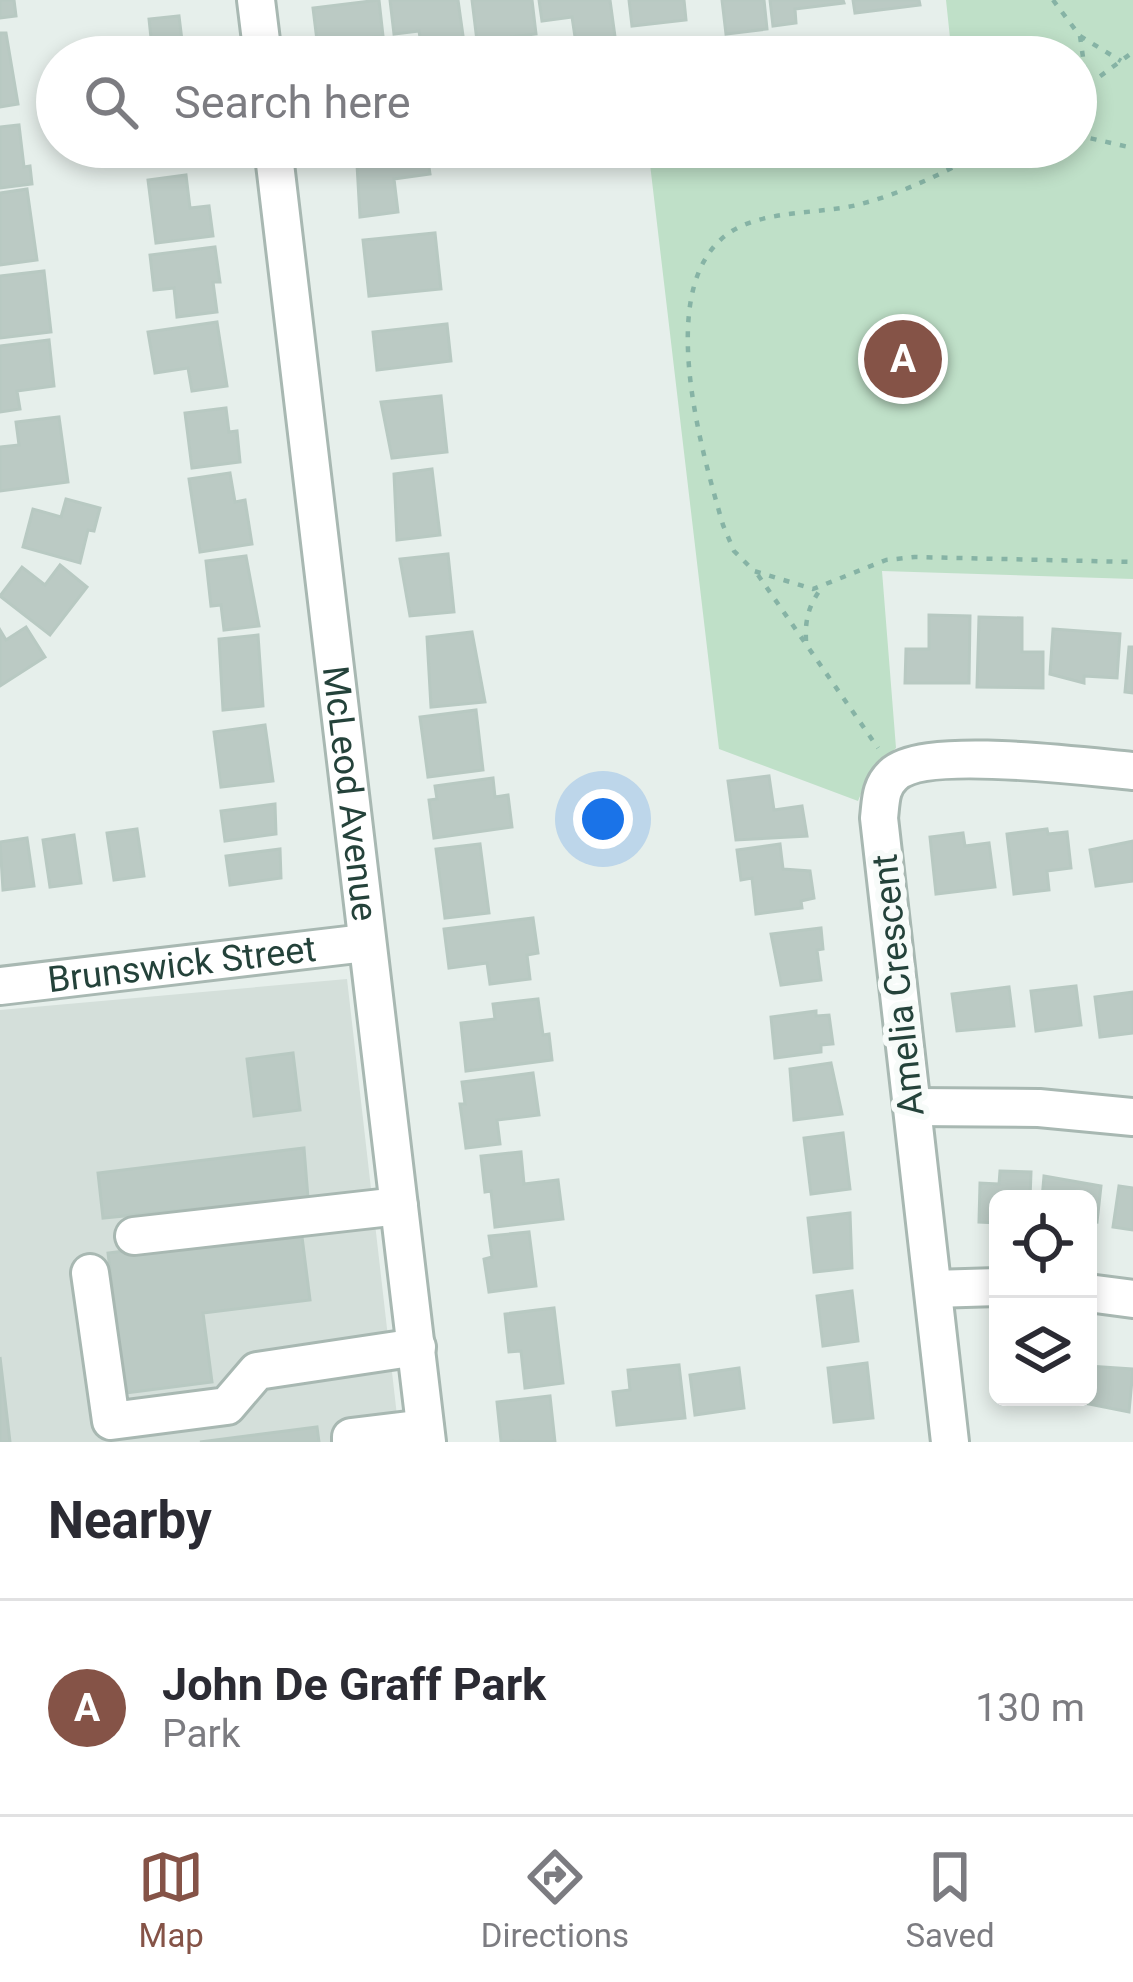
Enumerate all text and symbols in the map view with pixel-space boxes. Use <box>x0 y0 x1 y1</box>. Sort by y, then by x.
search box <box>36 36 1097 168</box>
icon: search <box>78 69 144 135</box>
text: Search here <box>174 76 411 129</box>
pin: A <box>864 314 942 404</box>
street label: McLeod Avenue <box>314 664 386 923</box>
your location <box>573 789 633 849</box>
street label: Amelia Crescent <box>863 852 933 1118</box>
street label: Brunswick Street <box>45 928 318 1001</box>
map controls <box>989 1190 1097 1406</box>
button: locate <box>989 1190 1097 1298</box>
button: layers <box>989 1298 1097 1406</box>
text: Nearby <box>48 1491 212 1550</box>
text: John De Graff Park <box>162 1658 546 1711</box>
text: A <box>74 1685 100 1731</box>
text: 130 m <box>975 1685 1085 1731</box>
text: Park <box>162 1711 241 1757</box>
tab: Map <box>138 1844 204 1955</box>
tab: Directions <box>481 1844 629 1955</box>
tab: Saved <box>906 1844 995 1955</box>

